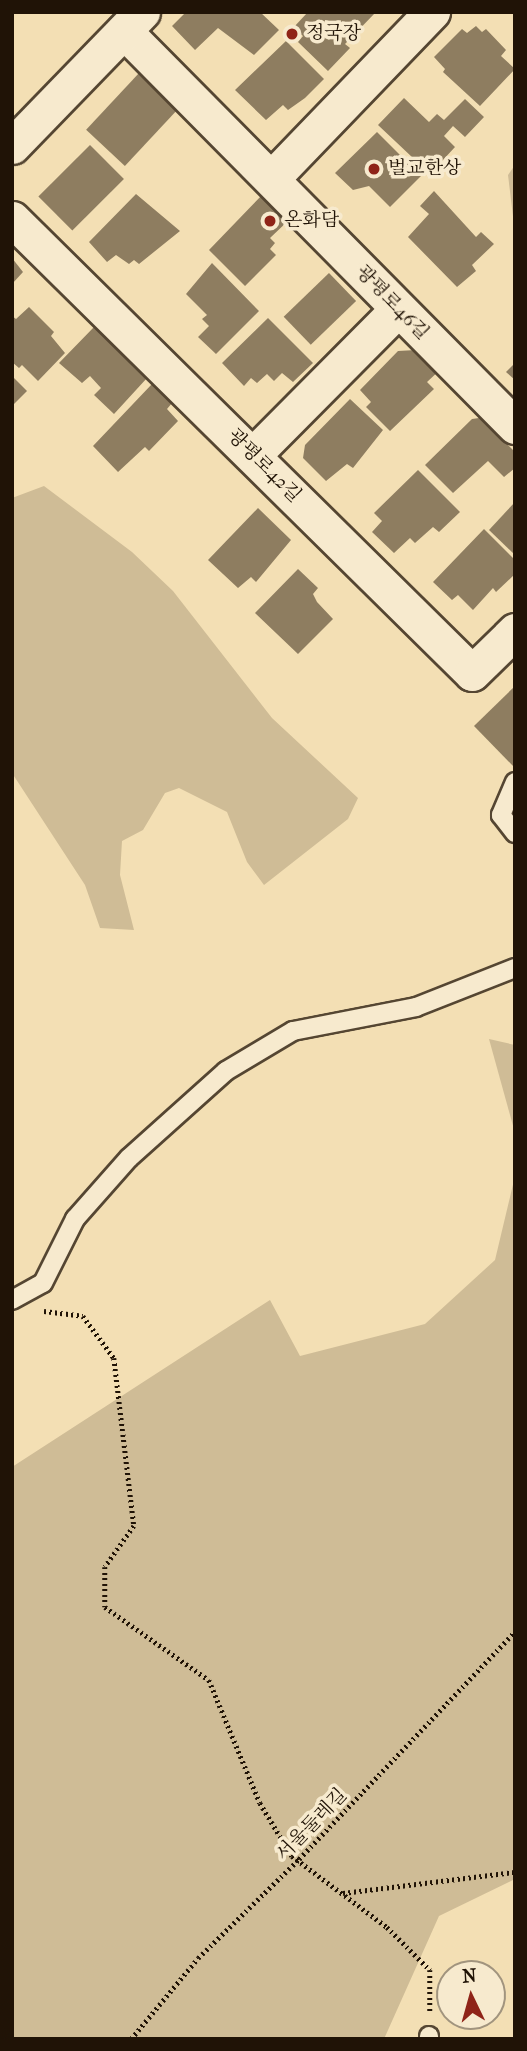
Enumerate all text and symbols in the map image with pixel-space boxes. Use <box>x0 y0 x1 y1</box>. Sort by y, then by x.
place label: 정국장 <box>306 23 361 45</box>
marker: 정국장 <box>284 26 300 42</box>
place label: 벌교한상 <box>388 158 461 180</box>
marker: 벌교한상 <box>366 161 382 177</box>
place label: 온화담 <box>284 210 339 232</box>
marker: 온화담 <box>262 213 278 229</box>
street label: 광평로46길 <box>351 261 433 345</box>
street label: 광평로42길 <box>223 425 305 507</box>
street label: 서울둘레길 <box>272 1784 352 1866</box>
north arrow <box>436 1960 506 2030</box>
text: N <box>461 1964 477 1988</box>

